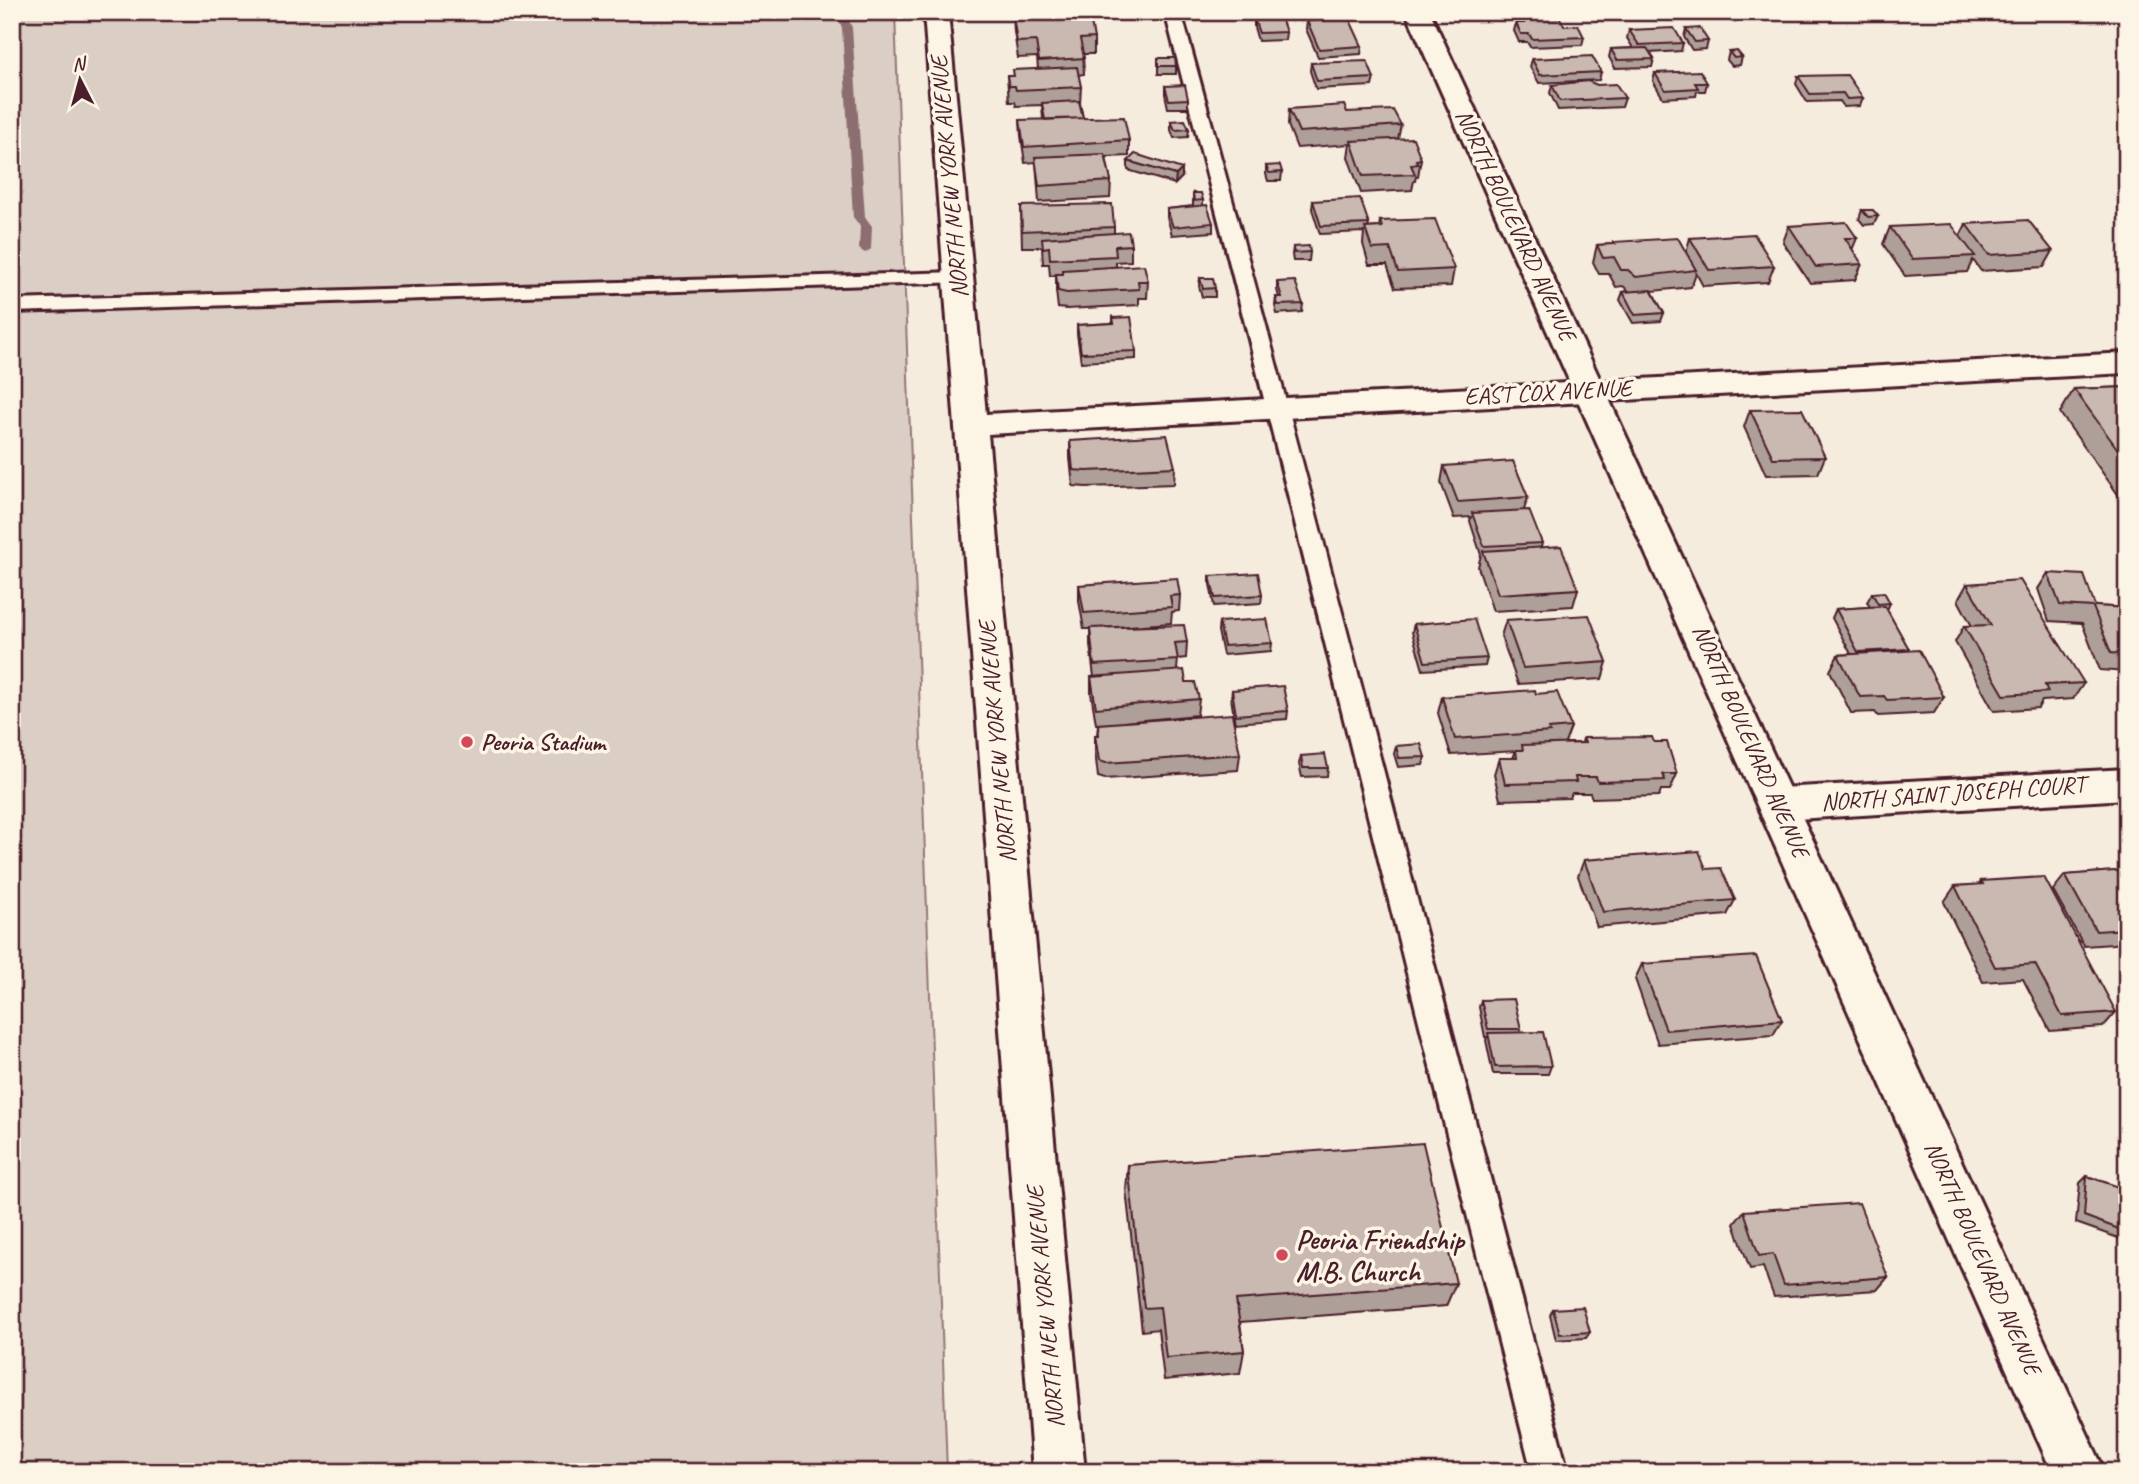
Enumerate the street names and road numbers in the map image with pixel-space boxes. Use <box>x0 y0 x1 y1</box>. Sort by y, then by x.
street label: NORTH NEW YORK AVENUE <box>923 51 975 299</box>
street label: NORTH BOULEVARD AVENUE <box>1449 104 1584 348</box>
street label: EAST COX AVENUE <box>1464 372 1636 411</box>
street label: NORTH NEW YORK AVENUE <box>971 616 1023 864</box>
street label: NORTH BOULEVARD AVENUE <box>1686 620 1817 865</box>
street label: NORTH SAINT JOSEPH COURT <box>1820 768 2092 817</box>
street label: NORTH BOULEVARD AVENUE <box>1918 1137 2049 1382</box>
street label: NORTH NEW YORK AVENUE <box>1019 1181 1071 1429</box>

